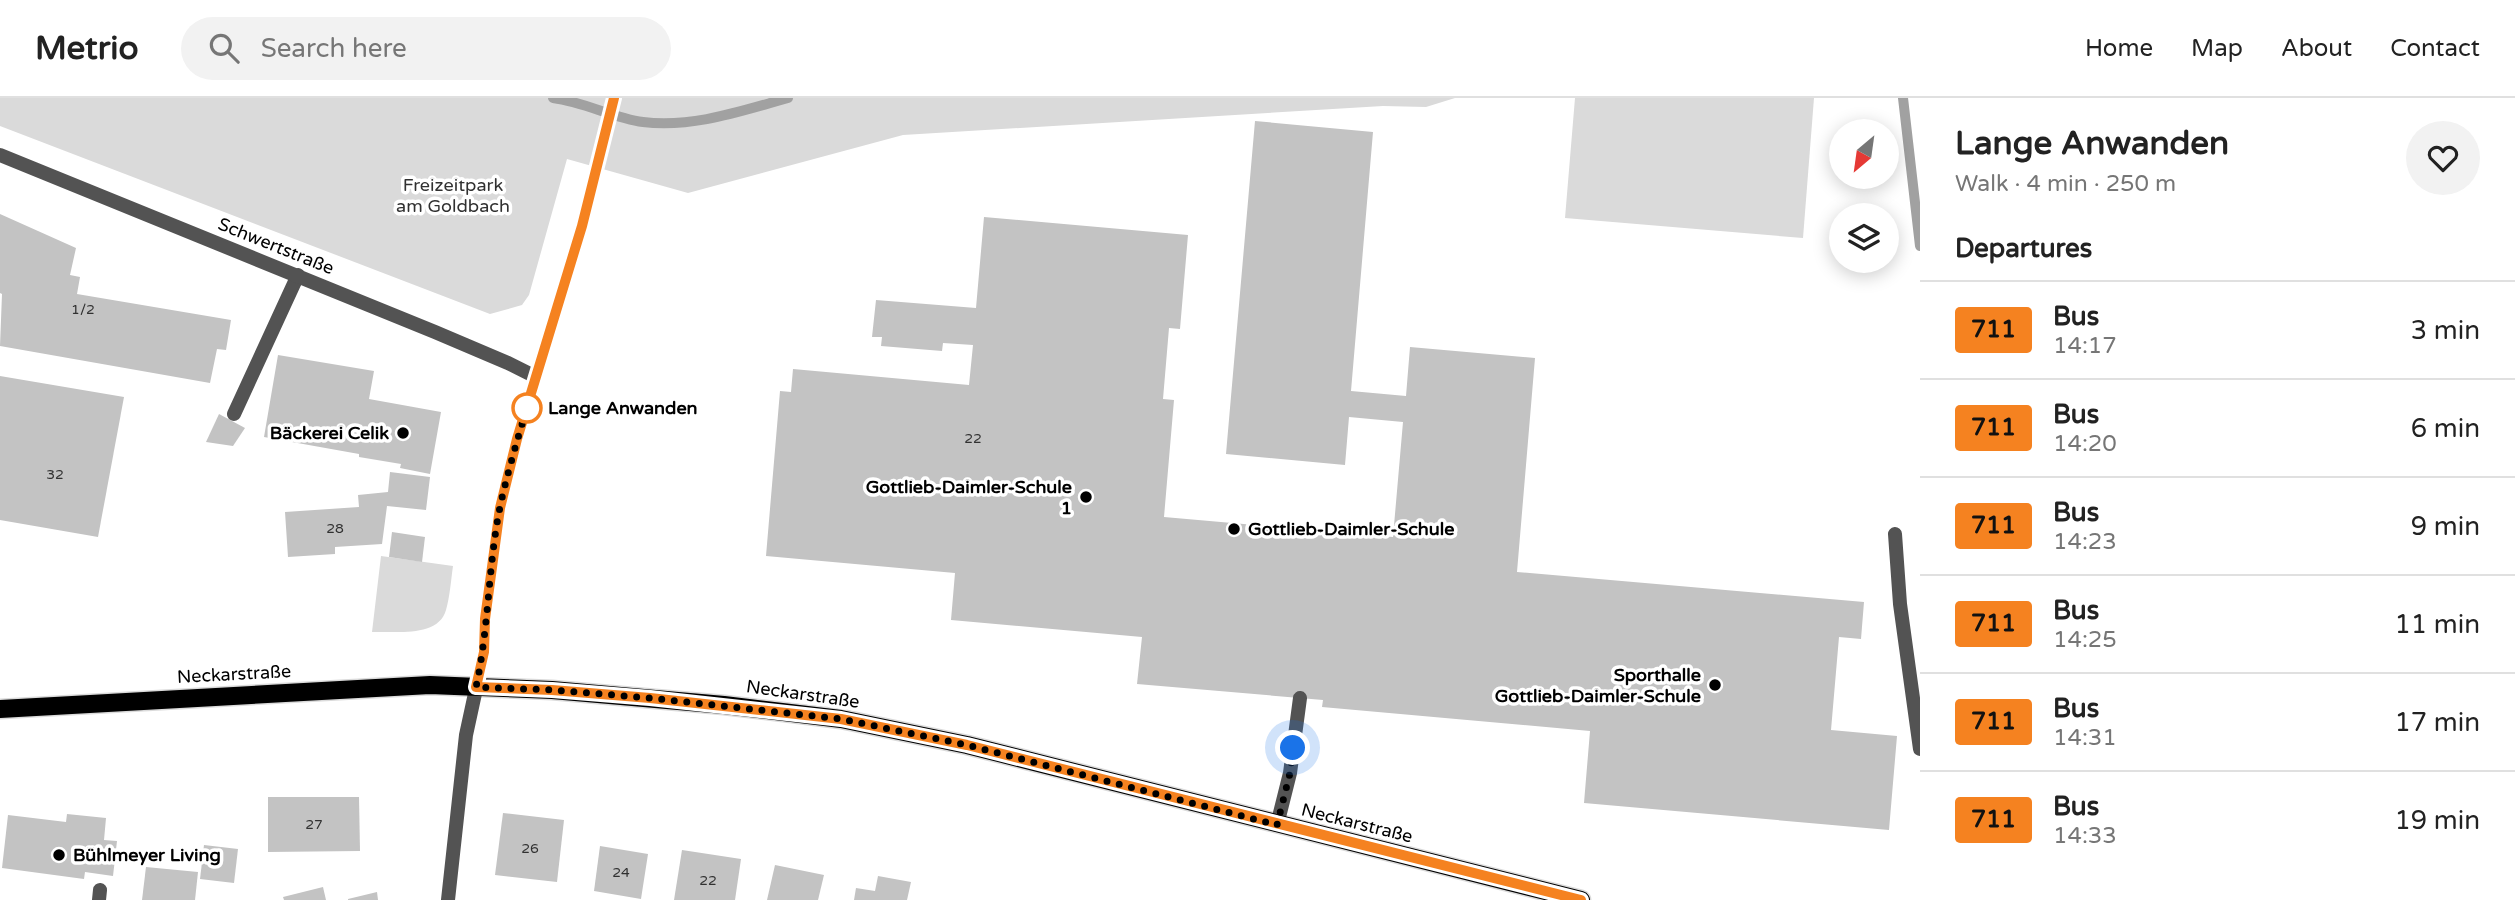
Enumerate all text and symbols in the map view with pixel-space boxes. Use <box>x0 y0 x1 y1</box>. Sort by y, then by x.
search box <box>181 17 671 80</box>
text: Metrio <box>35 29 139 68</box>
icon: search <box>205 29 243 67</box>
text: Search here <box>261 33 407 64</box>
text: Home <box>2085 34 2153 63</box>
text: Map <box>2191 34 2243 63</box>
text: About <box>2281 34 2352 63</box>
text: Contact <box>2390 34 2480 63</box>
north arrow <box>1829 119 1899 189</box>
map controls <box>1829 119 1899 273</box>
button: heart <box>2406 121 2480 195</box>
text: Lange Anwanden <box>1955 124 2229 163</box>
text: Walk · 4 min · 250 m <box>1955 170 2176 198</box>
park label: Freizeitpark am Goldbach <box>396 174 510 217</box>
button: layers <box>1829 203 1899 273</box>
street label: Schwertstraße <box>215 213 337 279</box>
text: Departures <box>1955 233 2092 264</box>
house number: 1/2 <box>71 301 95 318</box>
text: Bus <box>2053 301 2099 332</box>
text: 711 <box>1971 315 2016 344</box>
text: 3 min <box>2411 315 2480 346</box>
text: 14:17 <box>2053 332 2117 360</box>
marker: Lange Anwanden <box>512 393 542 423</box>
place label: Lange Anwanden <box>548 397 698 419</box>
text: Bus <box>2053 399 2099 430</box>
text: 711 <box>1971 413 2016 442</box>
text: 6 min <box>2411 413 2480 444</box>
place label: Bäckerei Celik <box>270 422 389 444</box>
marker: Bäckerei Celik <box>395 425 411 441</box>
house number: 22 <box>964 430 982 447</box>
text: 14:20 <box>2053 430 2117 458</box>
house number: 32 <box>46 466 64 483</box>
place label: Gottlieb-Daimler-Schule 1 <box>866 476 1072 519</box>
marker: Gottlieb-Daimler-Schule 1 <box>1078 489 1094 505</box>
text: Bus <box>2053 497 2099 528</box>
text: 711 <box>1971 511 2016 540</box>
text: 9 min <box>2411 511 2480 542</box>
place label: Gottlieb-Daimler-Schule <box>1248 518 1454 540</box>
house number: 28 <box>326 520 344 537</box>
marker: Gottlieb-Daimler-Schule <box>1226 521 1242 537</box>
text: 14:23 <box>2053 528 2117 556</box>
text: Bus <box>2053 595 2099 626</box>
text: 711 <box>1971 609 2016 638</box>
text: 11 min <box>2394 609 2480 640</box>
text: 14:25 <box>2053 626 2117 654</box>
street label: Neckarstraße <box>176 660 292 688</box>
place label: Sporthalle Gottlieb-Daimler-Schule <box>1495 664 1701 707</box>
street label: Neckarstraße <box>745 675 861 713</box>
marker: Sporthalle Gottlieb-Daimler-Schule <box>1707 677 1723 693</box>
text: Bus <box>2053 693 2099 724</box>
text: 711 <box>1971 707 2016 736</box>
text: 17 min <box>2394 707 2480 738</box>
text: 14:31 <box>2053 724 2117 752</box>
your location <box>1275 730 1310 765</box>
text: Bus <box>2053 791 2099 822</box>
street label: Neckarstraße <box>1299 799 1415 847</box>
text: 711 <box>1971 805 2016 834</box>
text: 19 min <box>2394 805 2480 836</box>
house number: 27 <box>305 816 323 833</box>
text: 14:33 <box>2053 822 2117 850</box>
house number: 26 <box>521 840 539 857</box>
place label: Bühlmeyer Living <box>73 844 221 866</box>
marker: Bühlmeyer Living <box>51 847 67 863</box>
house number: 24 <box>612 864 630 881</box>
house number: 22 <box>699 872 717 889</box>

